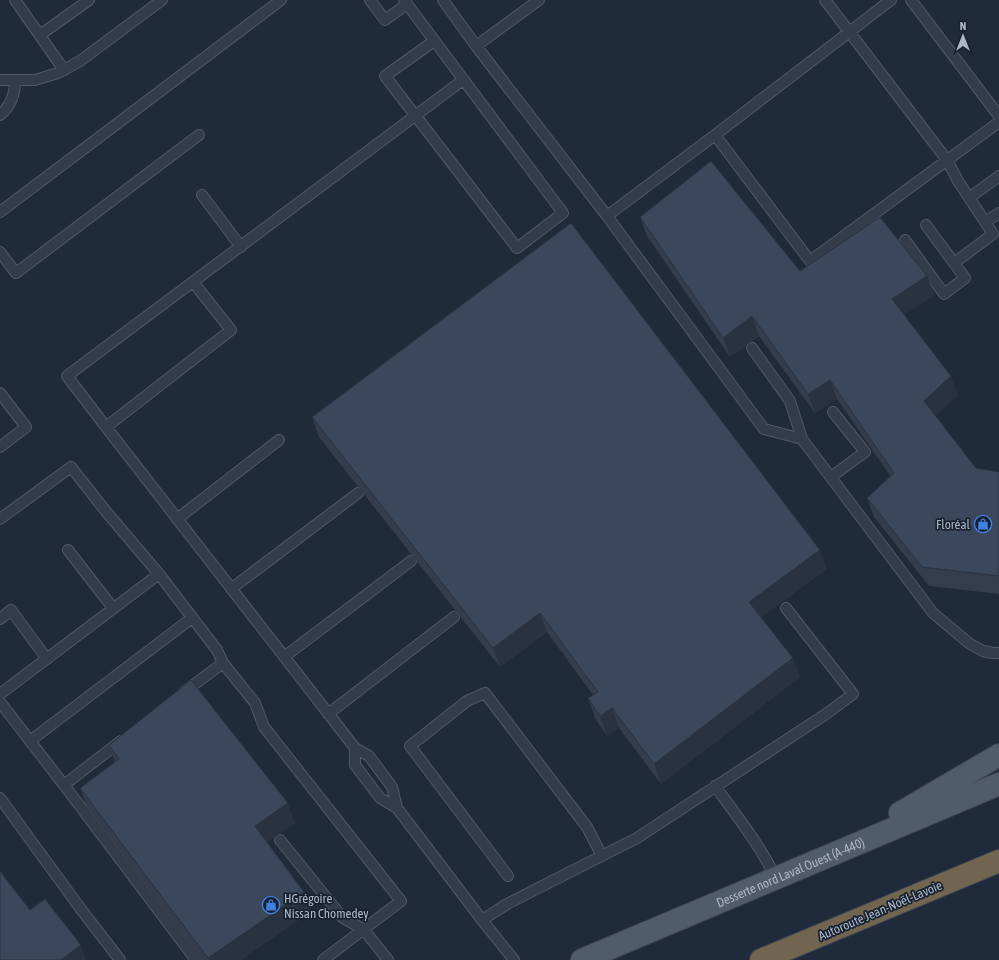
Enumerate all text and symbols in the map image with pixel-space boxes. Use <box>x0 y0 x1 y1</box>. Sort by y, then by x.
north arrow <box>943 16 983 56</box>
text: N <box>960 20 966 32</box>
shop icon: Floréal <box>973 514 993 534</box>
place label: Floréal <box>936 517 971 532</box>
street label: Desserte nord Laval Ouest (A-440) <box>714 835 867 910</box>
street label: Autoroute Jean-Noël-Lavoie <box>816 877 945 943</box>
place label: HGrégoire Nissan Chomedey <box>284 891 369 921</box>
shop icon: HGrégoire Nissan Chomedey <box>261 895 281 915</box>

